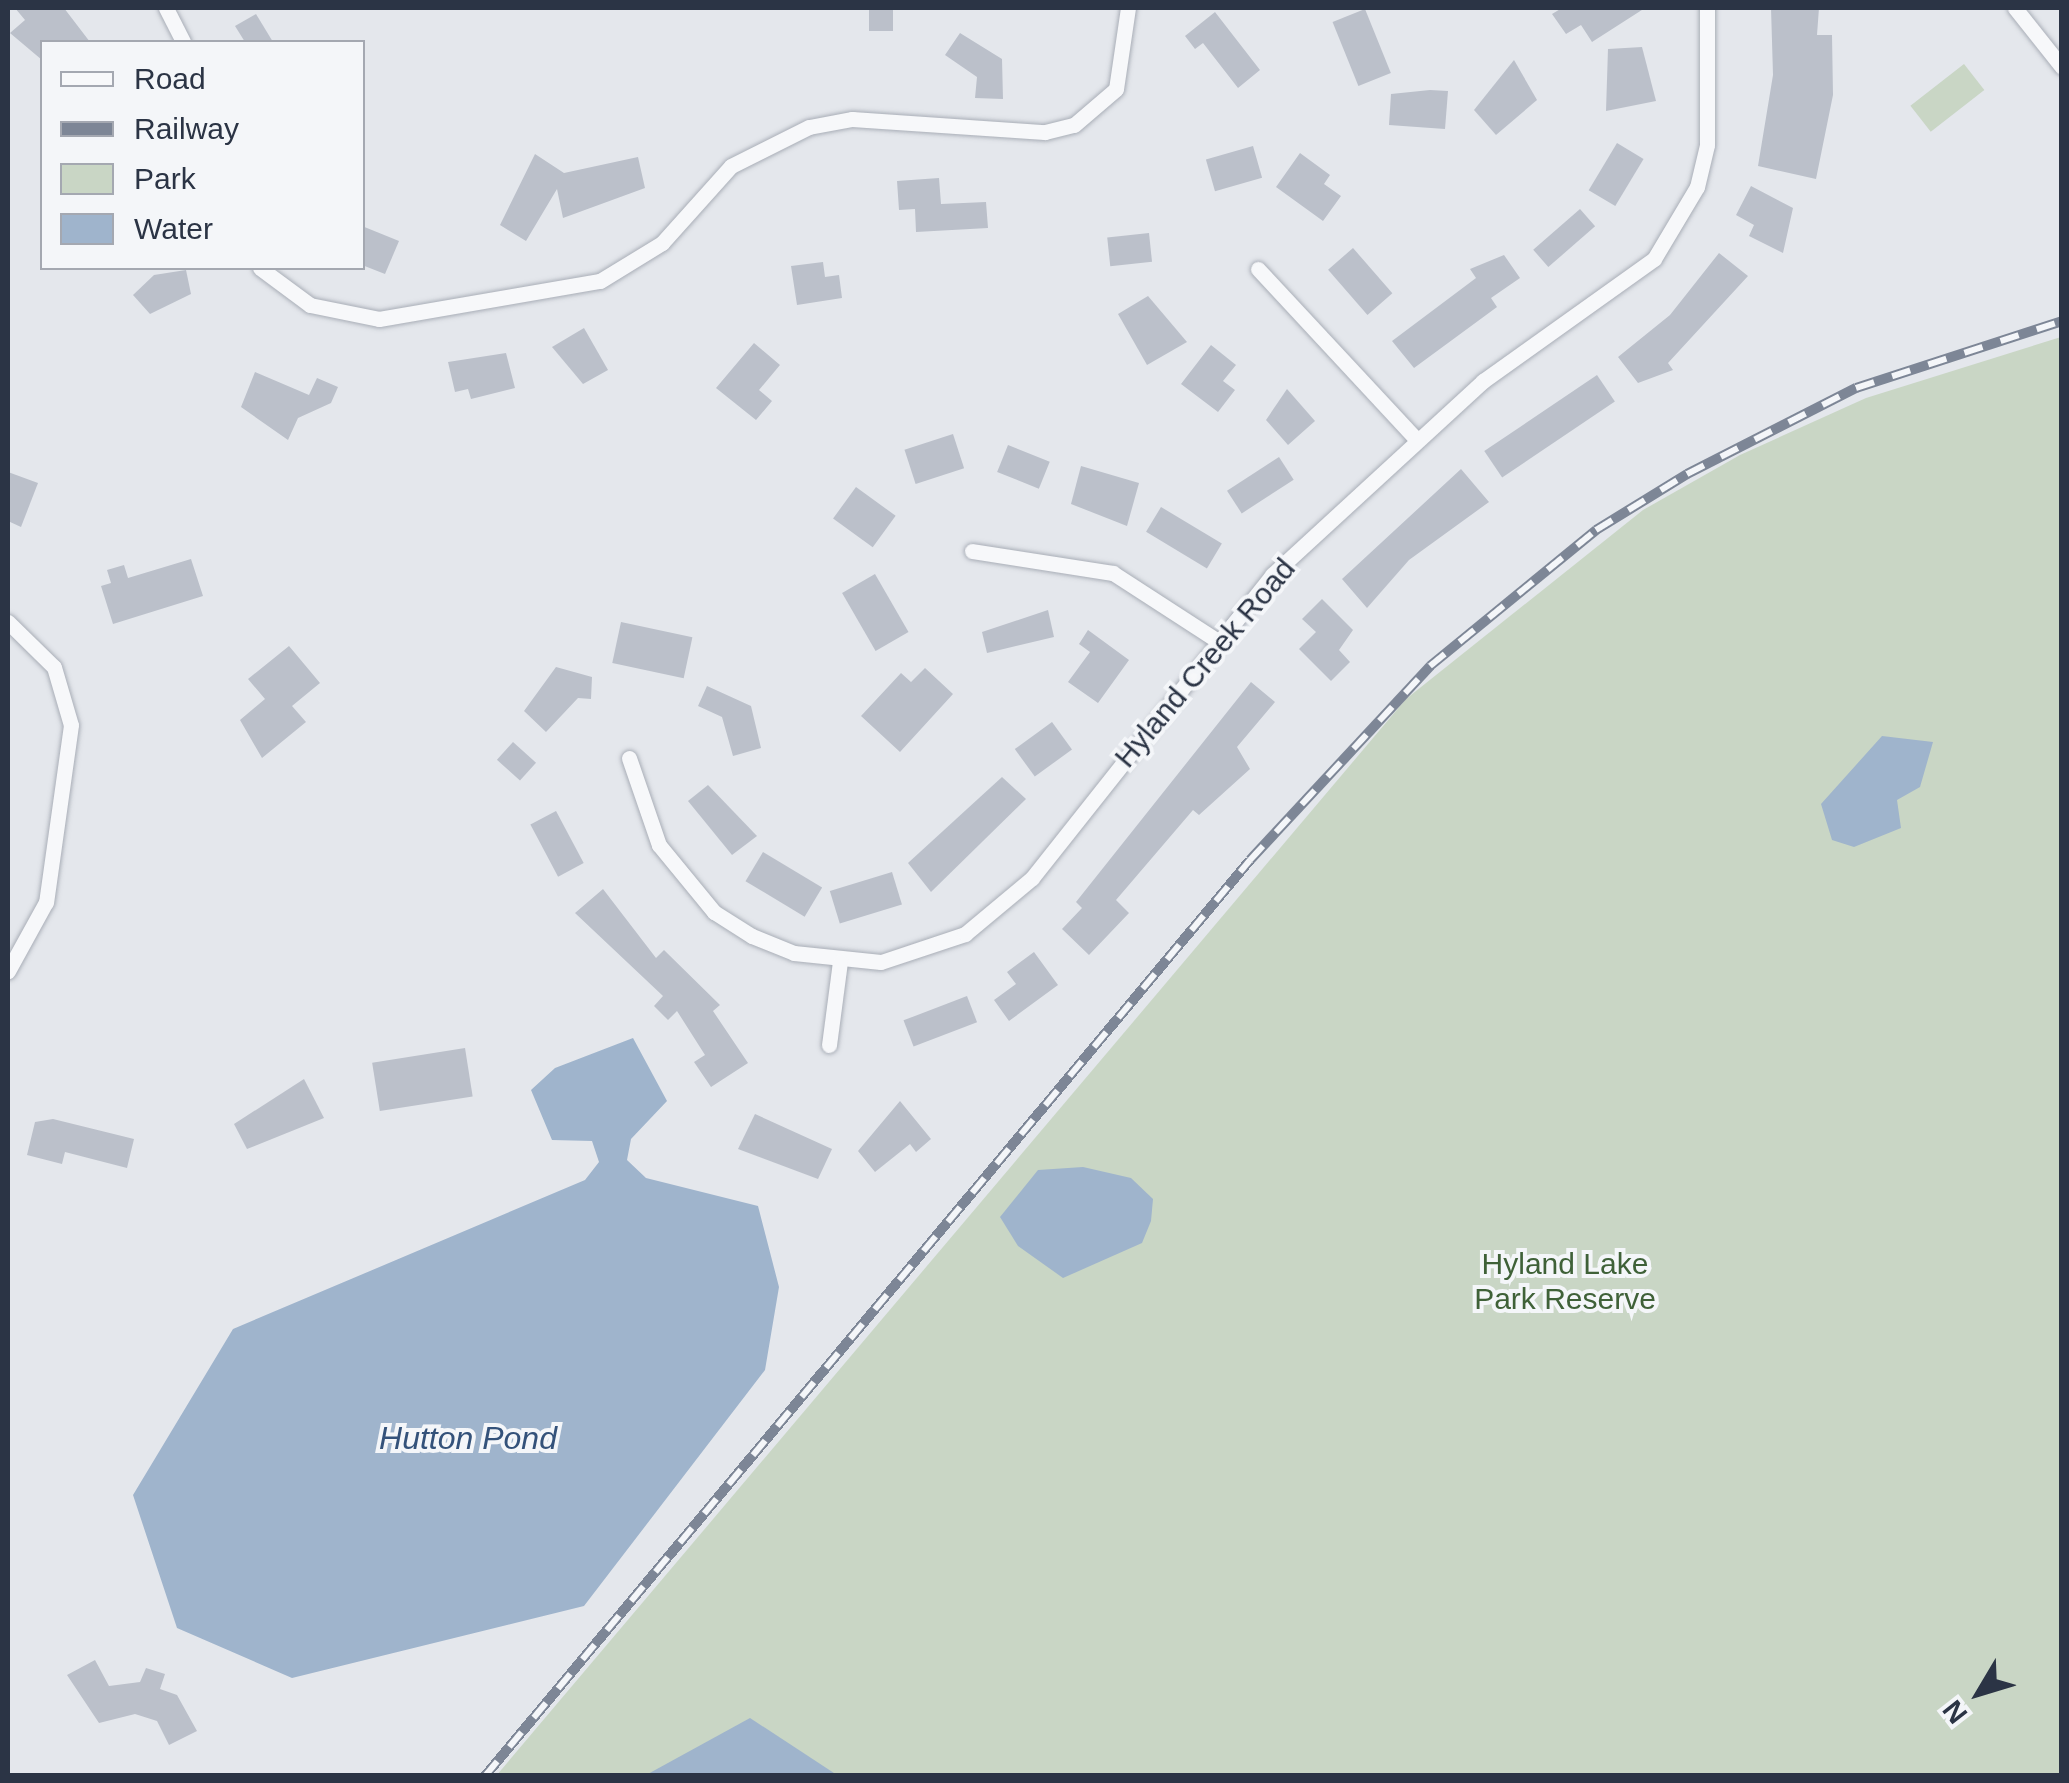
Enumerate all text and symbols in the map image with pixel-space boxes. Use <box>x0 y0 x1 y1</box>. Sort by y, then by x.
legend <box>40 40 365 270</box>
text: Road <box>134 62 206 95</box>
text: Railway <box>134 112 239 145</box>
text: Park <box>134 162 196 195</box>
text: Water <box>134 212 213 245</box>
street label: Hyland Creek Road <box>1107 551 1303 775</box>
park label: Hyland Lake Park Reserve <box>1474 1246 1656 1316</box>
water label: Hutton Pond <box>379 1419 557 1457</box>
north arrow <box>1929 1643 2029 1743</box>
text: N <box>1937 1694 1973 1729</box>

